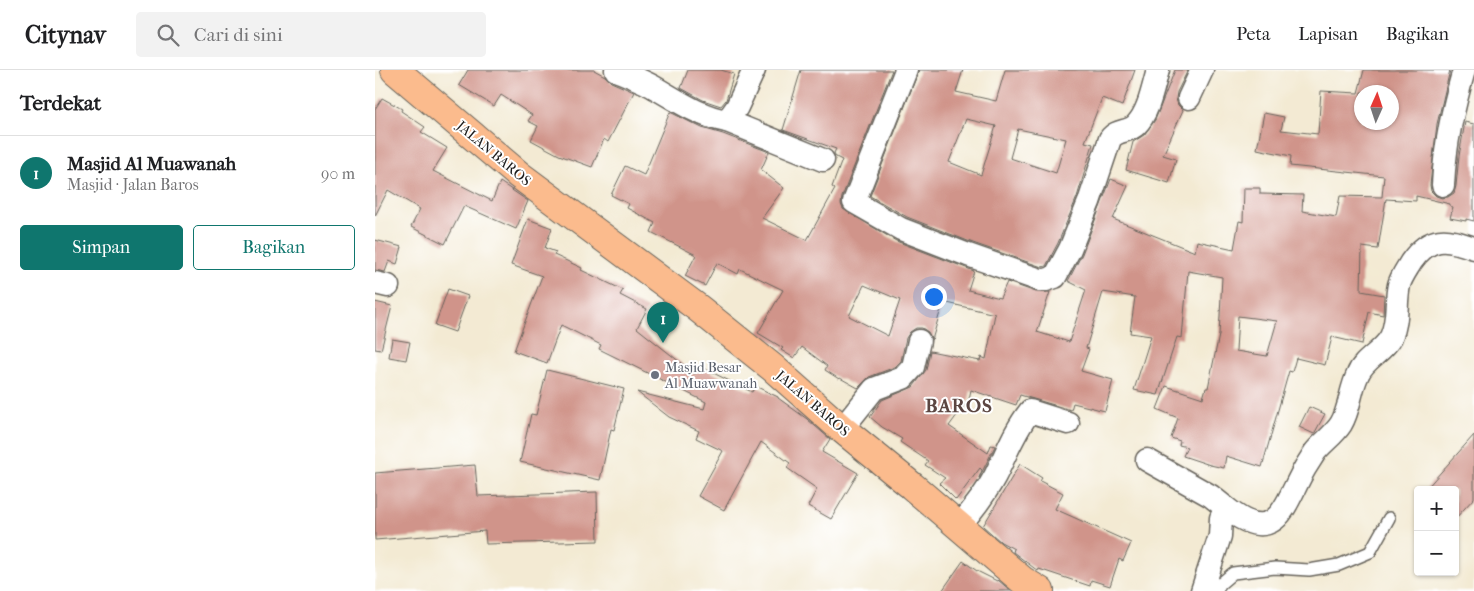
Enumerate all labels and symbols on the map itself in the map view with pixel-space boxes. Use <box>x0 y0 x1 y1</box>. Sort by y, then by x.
north arrow <box>1354 85 1399 130</box>
street label: JALAN BAROS <box>452 117 534 189</box>
your location <box>921 284 947 310</box>
pin: 1 <box>647 302 679 343</box>
place label: Masjid Besar Al Muawwanah <box>664 359 758 392</box>
street label: JALAN BAROS <box>772 366 853 440</box>
marker: Masjid Besar Al Muawwanah <box>649 369 661 381</box>
district label: BAROS <box>925 395 993 417</box>

